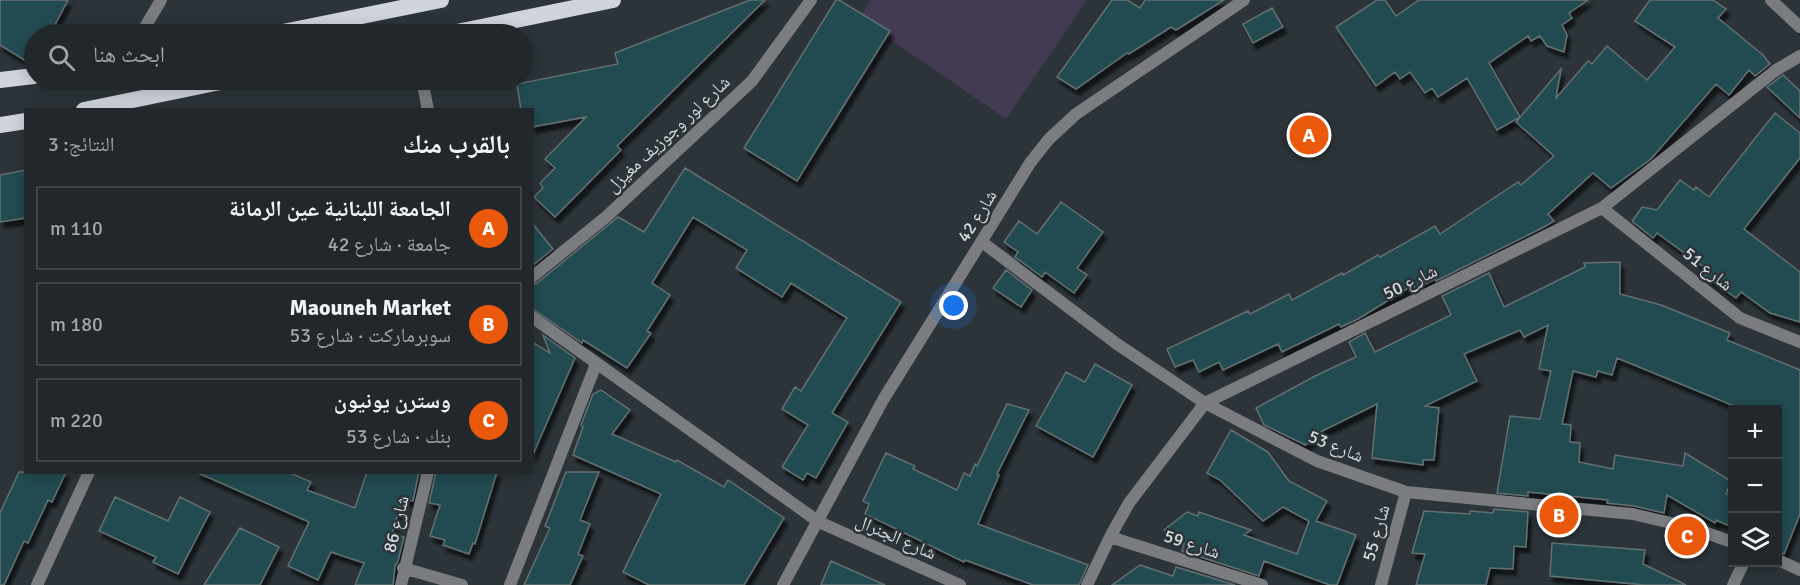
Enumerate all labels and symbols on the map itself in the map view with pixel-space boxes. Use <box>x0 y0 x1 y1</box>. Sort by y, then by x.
street label: شارع لور وجوزيف مغيزل <box>601 71 735 197</box>
pin: A <box>1290 112 1328 158</box>
street label: شارع 42 <box>952 186 1002 246</box>
street label: شارع 51 <box>1679 242 1737 296</box>
street label: شارع 50 <box>1379 259 1441 305</box>
your location <box>939 291 968 320</box>
street label: شارع 53 <box>1305 425 1367 467</box>
pin: B <box>1540 492 1578 538</box>
street label: شارع 86 <box>378 493 414 555</box>
street label: شارع 55 <box>1357 502 1395 564</box>
street label: شارع الجنرال <box>852 510 940 564</box>
pin: C <box>1668 514 1706 558</box>
street label: شارع 59 <box>1161 525 1223 563</box>

